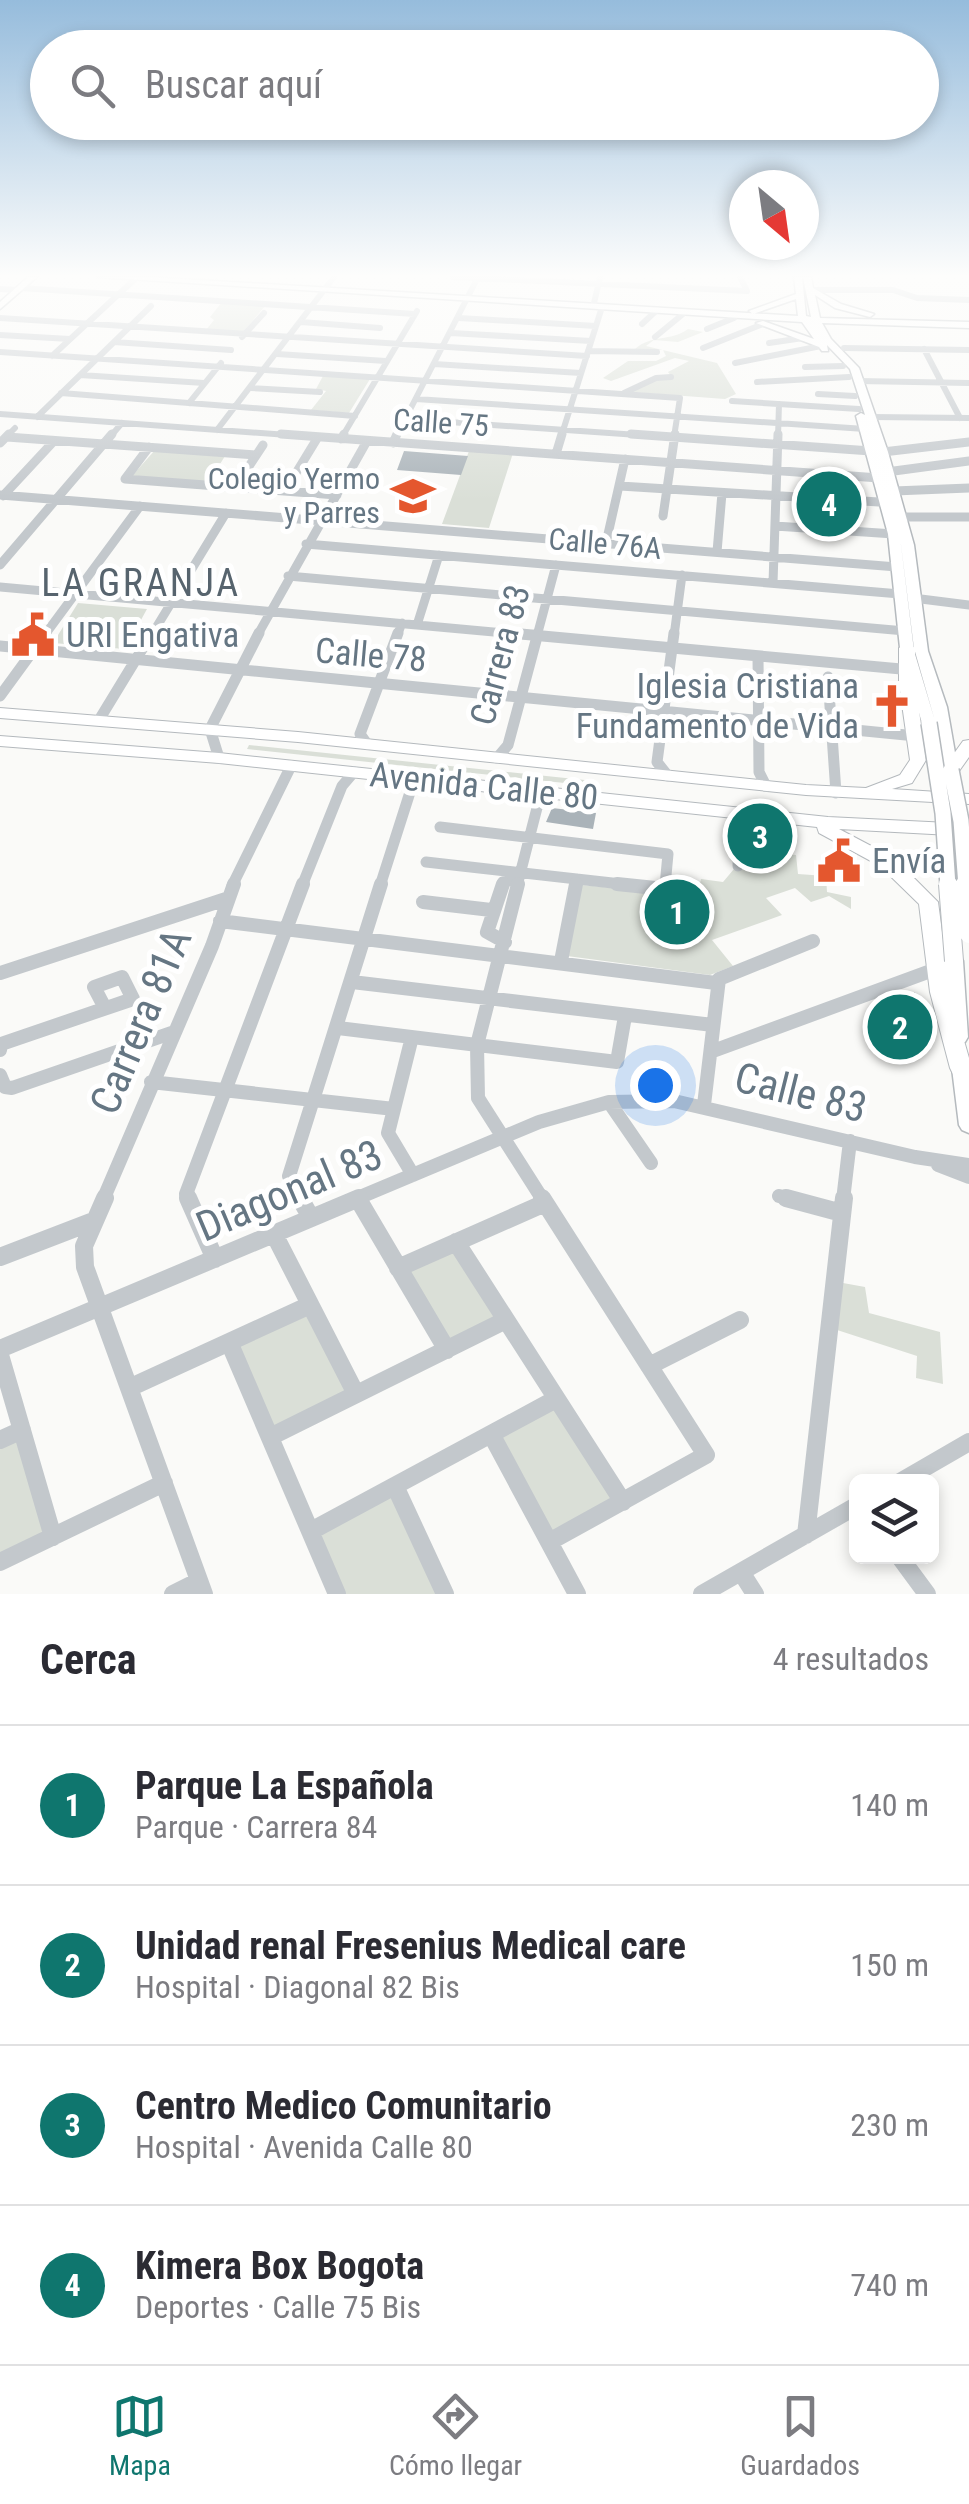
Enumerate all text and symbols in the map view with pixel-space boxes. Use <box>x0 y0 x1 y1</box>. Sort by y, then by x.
search box <box>30 30 939 140</box>
icon: search <box>65 58 120 113</box>
text: Buscar aquí <box>145 63 322 107</box>
north arrow <box>729 170 819 260</box>
street label: Calle 75 <box>392 402 490 443</box>
place label: Colegio Yermo y Parres <box>208 461 380 530</box>
pin: 4 <box>796 466 862 542</box>
school or university icon: Colegio Yermo y Parres <box>389 472 437 520</box>
street label: Calle 76A <box>547 521 663 566</box>
district label: LA GRANJA <box>41 561 241 605</box>
street label: Carrera 83 <box>462 581 539 730</box>
public building icon: URI Engativa <box>9 611 57 659</box>
place label: URI Engativa <box>66 615 239 656</box>
street label: Calle 78 <box>314 630 428 681</box>
place label: Iglesia Cristiana Fundamento de Vida <box>576 666 859 747</box>
church icon: Iglesia Cristiana Fundamento de Vida <box>868 682 916 730</box>
street label: Avenida Calle 80 <box>368 754 600 819</box>
pin: 3 <box>728 798 792 874</box>
public building icon: Envía <box>815 837 863 885</box>
place label: Envía <box>872 841 946 882</box>
pin: 1 <box>644 874 710 950</box>
street label: Carrera 81A <box>80 921 201 1121</box>
pin: 2 <box>868 990 932 1064</box>
street label: Calle 83 <box>730 1053 872 1132</box>
your location <box>630 1060 681 1111</box>
street label: Diagonal 83 <box>189 1129 389 1251</box>
map controls <box>849 1474 939 1564</box>
button: layers <box>849 1474 939 1564</box>
text: Cerca <box>40 1635 137 1684</box>
text: 4 resultados <box>773 1640 929 1678</box>
text: Parque La Española <box>135 1764 434 1808</box>
text: 1 <box>64 1786 81 1824</box>
text: 140 m <box>850 1786 929 1824</box>
text: Parque · Carrera 84 <box>135 1808 377 1846</box>
text: Unidad renal Fresenius Medical care <box>135 1924 686 1968</box>
text: 2 <box>64 1946 81 1984</box>
text: 150 m <box>850 1946 929 1984</box>
text: Hospital · Diagonal 82 Bis <box>135 1968 460 2006</box>
text: Centro Medico Comunitario <box>135 2084 552 2128</box>
text: 3 <box>64 2106 81 2144</box>
text: 230 m <box>850 2106 929 2144</box>
text: Hospital · Avenida Calle 80 <box>135 2128 473 2166</box>
text: Kimera Box Bogota <box>135 2244 424 2288</box>
text: 4 <box>64 2266 81 2304</box>
text: 740 m <box>850 2266 929 2304</box>
text: Deportes · Calle 75 Bis <box>135 2288 421 2326</box>
tab: Mapa <box>109 2389 171 2482</box>
tab: Cómo llegar <box>389 2389 522 2482</box>
tab: Guardados <box>740 2389 860 2482</box>

